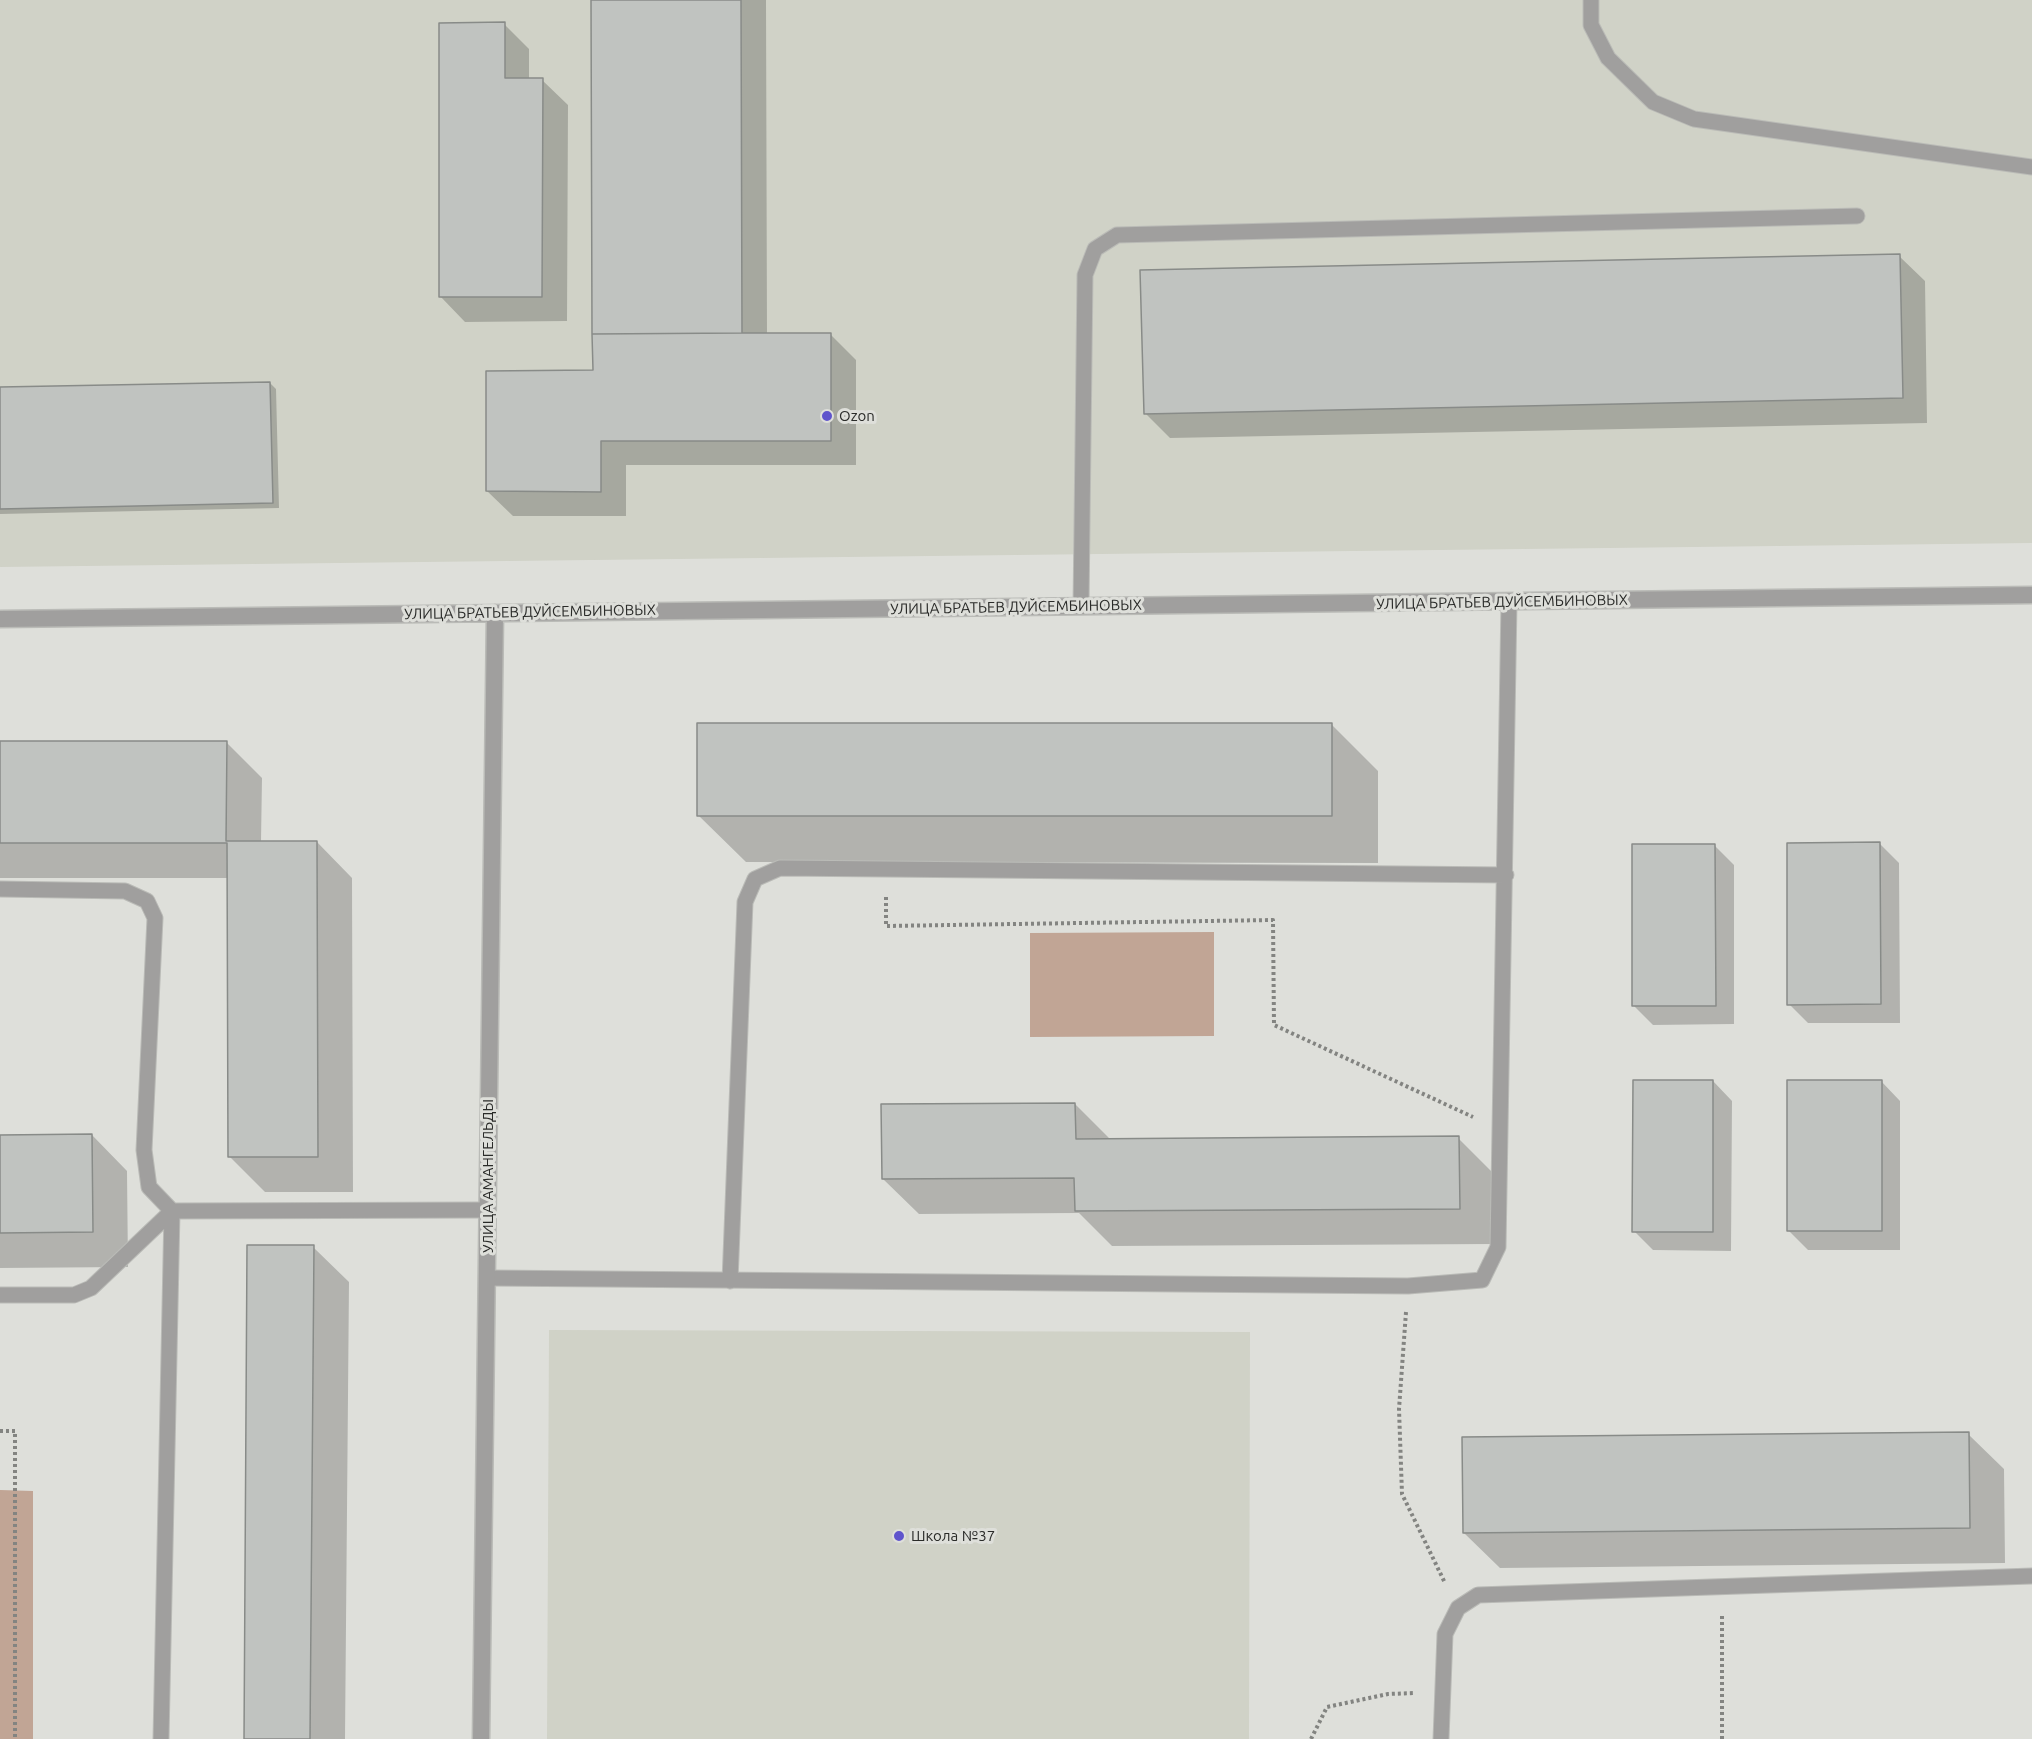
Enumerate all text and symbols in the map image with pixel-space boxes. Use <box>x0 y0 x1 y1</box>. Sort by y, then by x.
place label: Ozon <box>839 407 875 425</box>
marker: Ozon <box>820 409 834 423</box>
street label: УЛИЦА БРАТЬЕВ ДУЙСЕМБИНОВЫХ <box>1376 591 1628 613</box>
street label: УЛИЦА БРАТЬЕВ ДУЙСЕМБИНОВЫХ <box>890 596 1142 618</box>
street label: УЛИЦА БРАТЬЕВ ДУЙСЕМБИНОВЫХ <box>404 601 656 623</box>
street label: УЛИЦА АМАНГЕЛЬДЫ <box>479 1099 497 1253</box>
place label: Школа №37 <box>911 1527 995 1545</box>
marker: Школа №37 <box>892 1529 906 1543</box>

